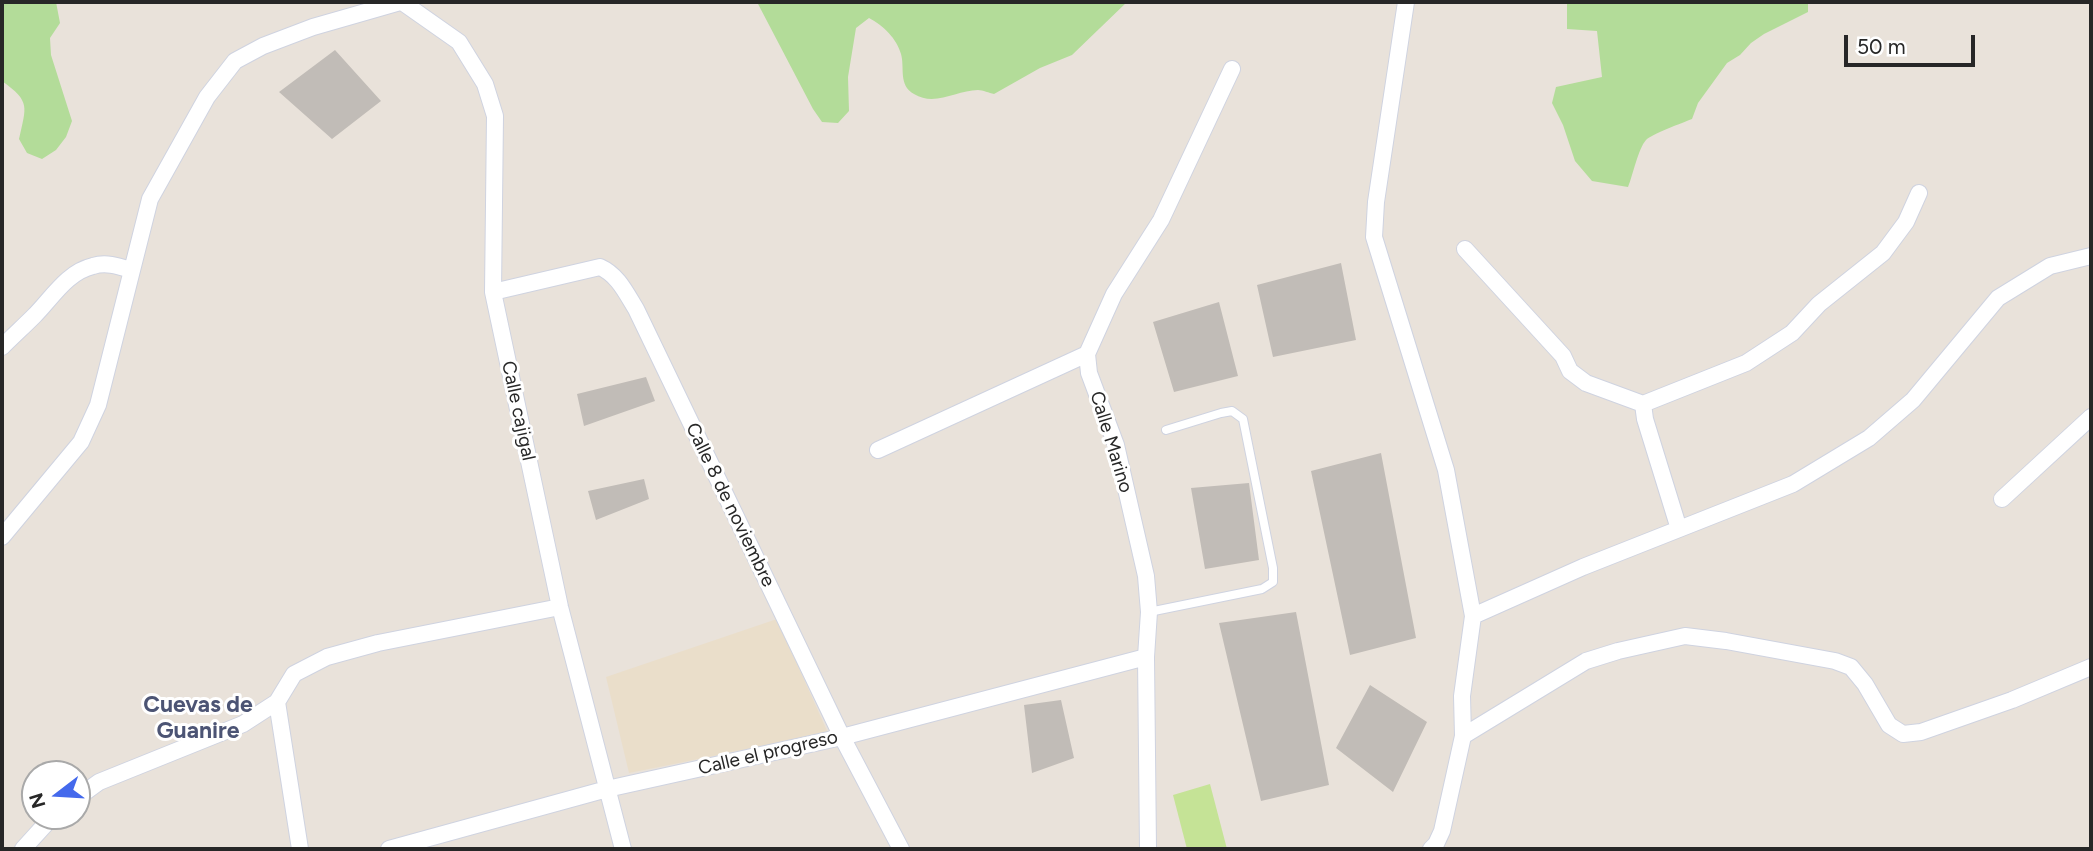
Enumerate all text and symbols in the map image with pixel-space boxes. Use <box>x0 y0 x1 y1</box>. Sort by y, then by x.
scale bar <box>1848 21 1979 65</box>
text: 50 m <box>1857 34 1906 59</box>
street label: Calle cajigal <box>496 359 540 463</box>
street label: Calle Marino <box>1085 388 1137 496</box>
street label: Calle 8 de noviembre <box>680 419 780 591</box>
district label: Cuevas de Guanire <box>143 691 253 745</box>
street label: Calle el progreso <box>696 726 840 780</box>
north arrow <box>21 760 91 830</box>
text: N <box>24 790 50 811</box>

